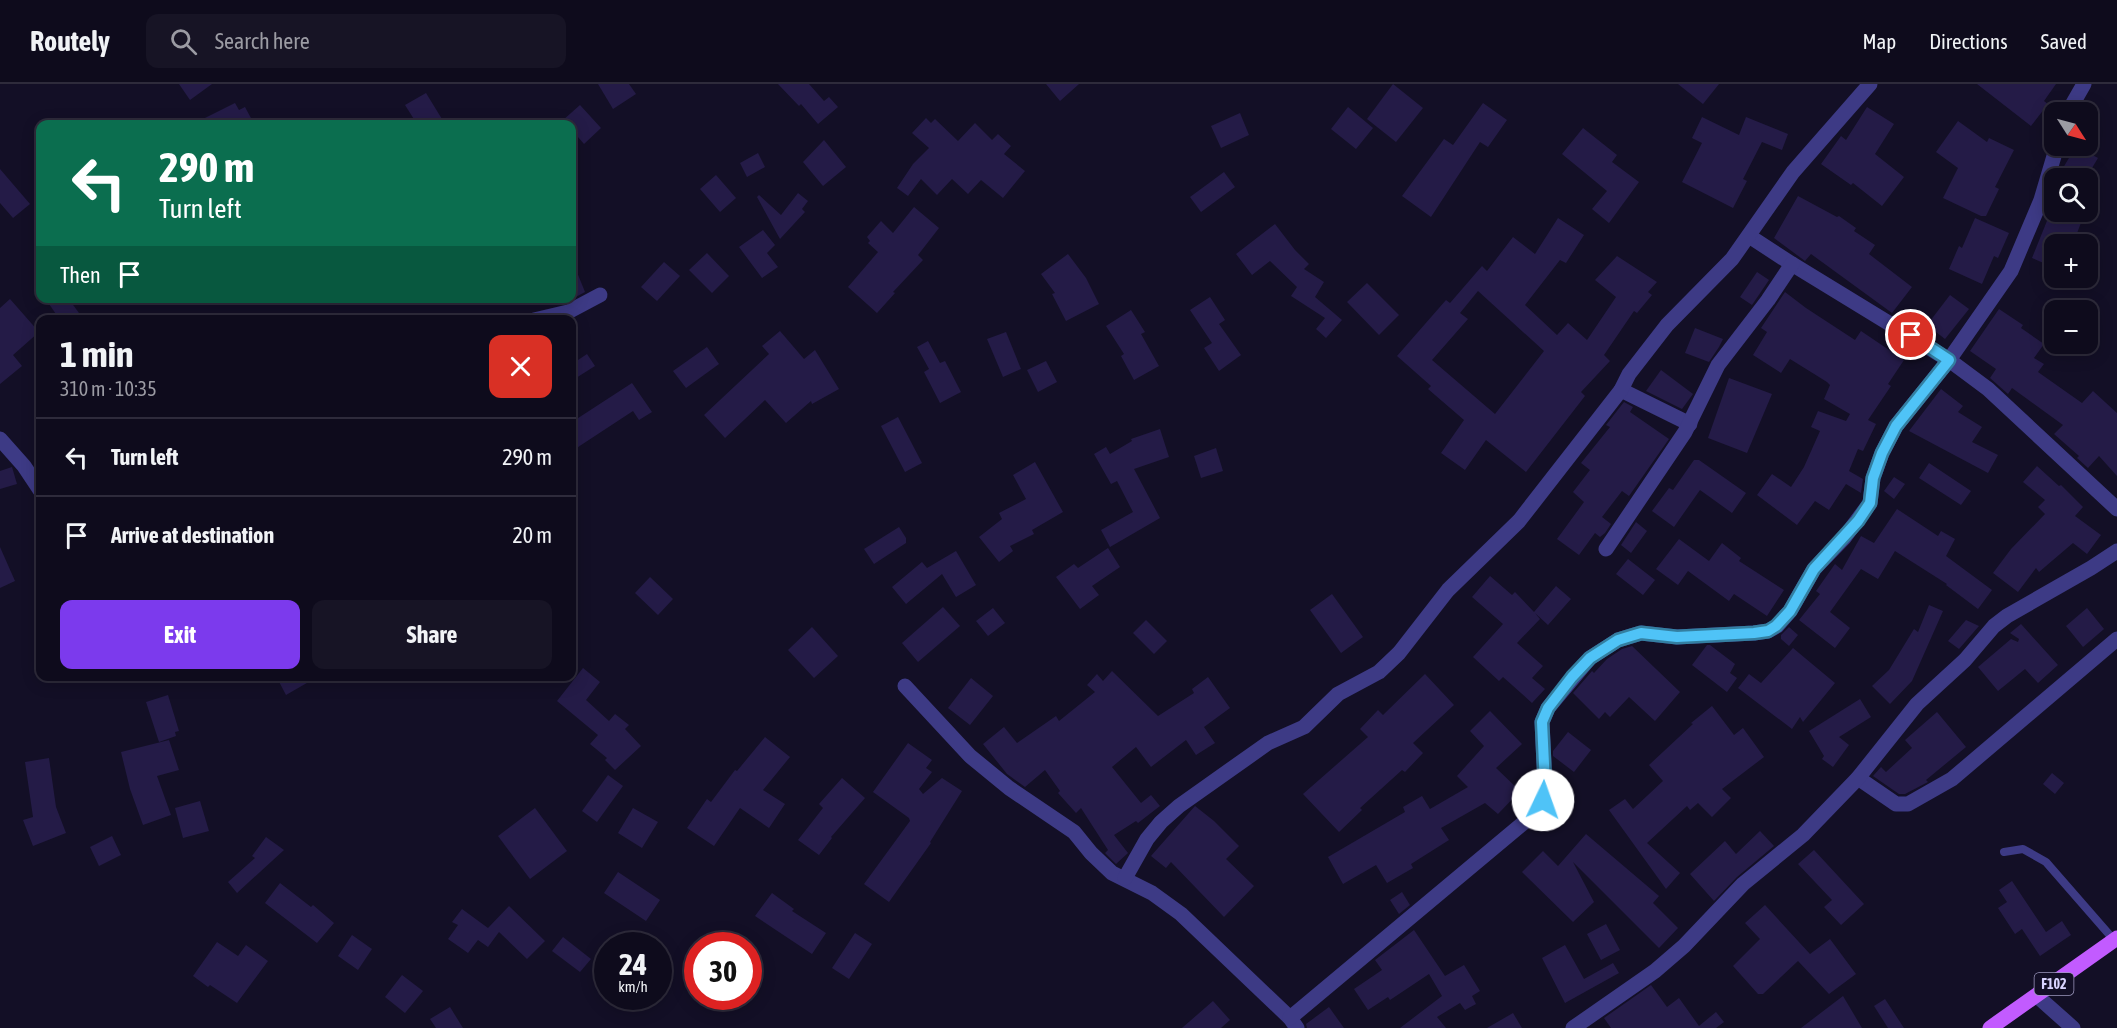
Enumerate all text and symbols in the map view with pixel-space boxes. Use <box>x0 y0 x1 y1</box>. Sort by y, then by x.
search box <box>146 14 566 68</box>
text: Routely <box>30 25 110 57</box>
icon: search <box>167 25 200 58</box>
text: Search here <box>215 28 310 54</box>
text: Map <box>1862 29 1896 53</box>
text: Directions <box>1929 29 2008 53</box>
text: Saved <box>2041 29 2087 53</box>
north arrow <box>2044 102 2098 156</box>
map controls <box>2044 102 2098 354</box>
text: 290 m <box>159 143 254 191</box>
icon: left <box>60 144 138 222</box>
button: search <box>2044 168 2098 222</box>
text: Turn left <box>159 193 242 224</box>
button: + <box>2044 234 2098 288</box>
icon: arrive <box>113 258 146 291</box>
text: Then <box>60 262 101 288</box>
button: − <box>2044 300 2098 354</box>
pin <box>1885 309 1936 360</box>
icon: arrive <box>1894 318 1927 351</box>
text: 1 min <box>60 333 134 375</box>
button: close <box>489 335 552 398</box>
text: 310 m · 10:35 <box>60 377 157 400</box>
icon: left <box>60 441 93 474</box>
text: Turn left <box>111 444 178 470</box>
text: 290 m <box>502 444 552 470</box>
icon: arrive <box>60 519 93 552</box>
text: Arrive at destination <box>111 522 274 548</box>
text: 20 m <box>512 522 552 548</box>
button: Exit <box>60 600 300 669</box>
button: Share <box>312 600 552 669</box>
position arrow <box>1511 768 1575 832</box>
speed limit sign: 30 <box>684 932 762 1010</box>
text: 24 <box>619 947 647 981</box>
road number: F102 <box>2034 973 2074 995</box>
text: km/h <box>618 978 648 995</box>

